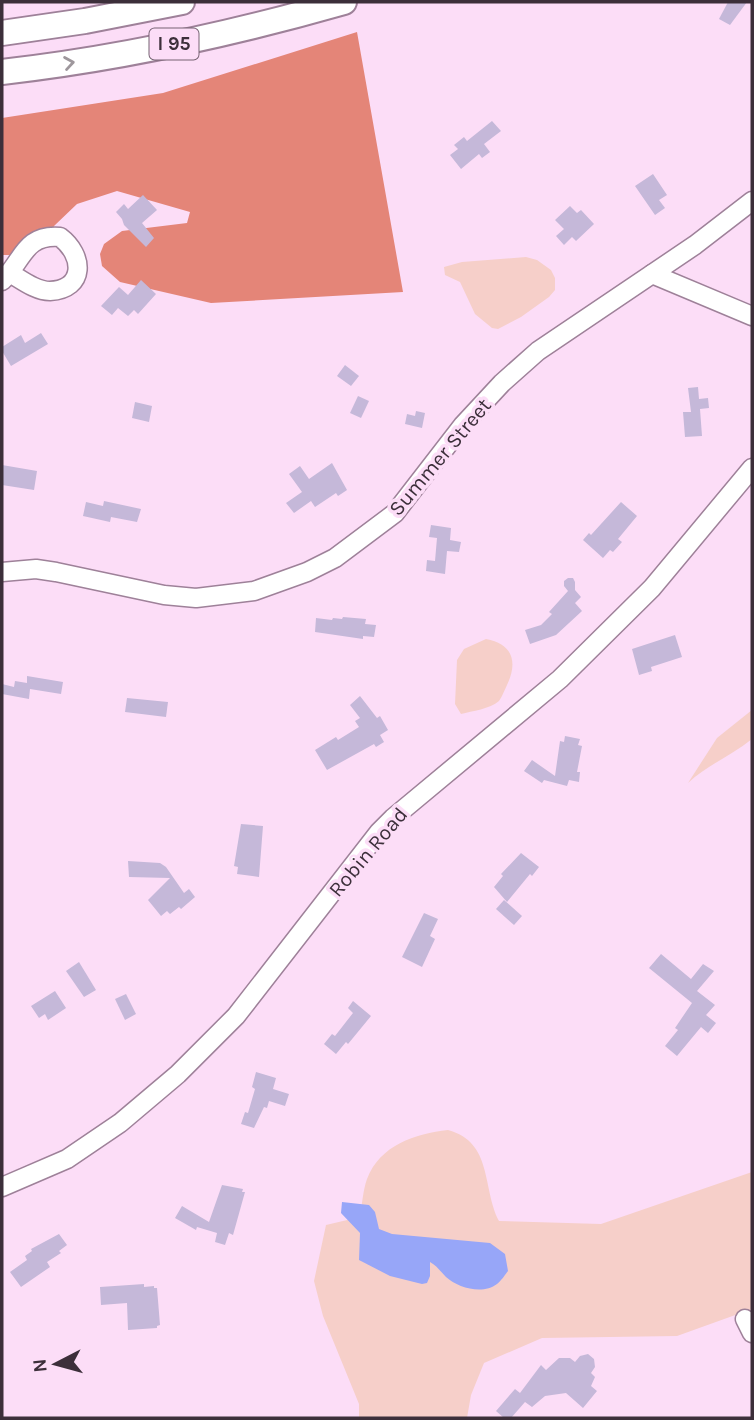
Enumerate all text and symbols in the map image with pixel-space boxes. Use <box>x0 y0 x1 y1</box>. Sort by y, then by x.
road number: I 95 <box>150 28 198 60</box>
one-way arrow <box>63 56 75 71</box>
street label: Summer Street <box>384 393 496 521</box>
street label: Robin Road <box>324 803 412 901</box>
north arrow <box>21 1329 91 1399</box>
text: N <box>28 1358 52 1374</box>

